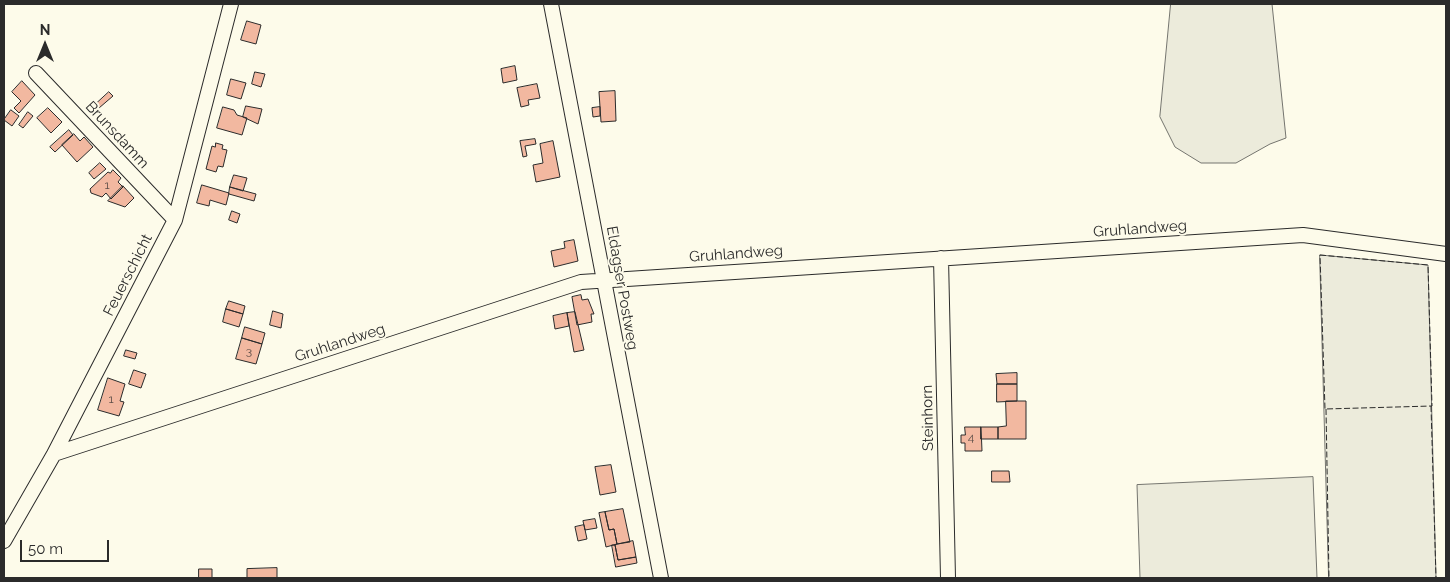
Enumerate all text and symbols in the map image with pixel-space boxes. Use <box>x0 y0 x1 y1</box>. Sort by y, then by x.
north arrow <box>20 20 70 70</box>
text: N <box>40 22 50 38</box>
street label: Brunsdamm <box>81 98 153 172</box>
house number: 1 <box>104 178 110 192</box>
street label: Gruhlandweg <box>1092 217 1188 241</box>
street label: Eldagser Postweg <box>602 225 642 351</box>
street label: Feuerschicht <box>100 231 156 319</box>
street label: Gruhlandweg <box>688 242 784 266</box>
street label: Gruhlandweg <box>293 320 387 366</box>
house number: 3 <box>246 344 252 358</box>
street label: Steinhorn <box>918 385 938 451</box>
house number: 1 <box>108 392 114 406</box>
house number: 4 <box>968 430 974 444</box>
scale bar <box>22 530 111 562</box>
text: 50 m <box>28 540 63 558</box>

